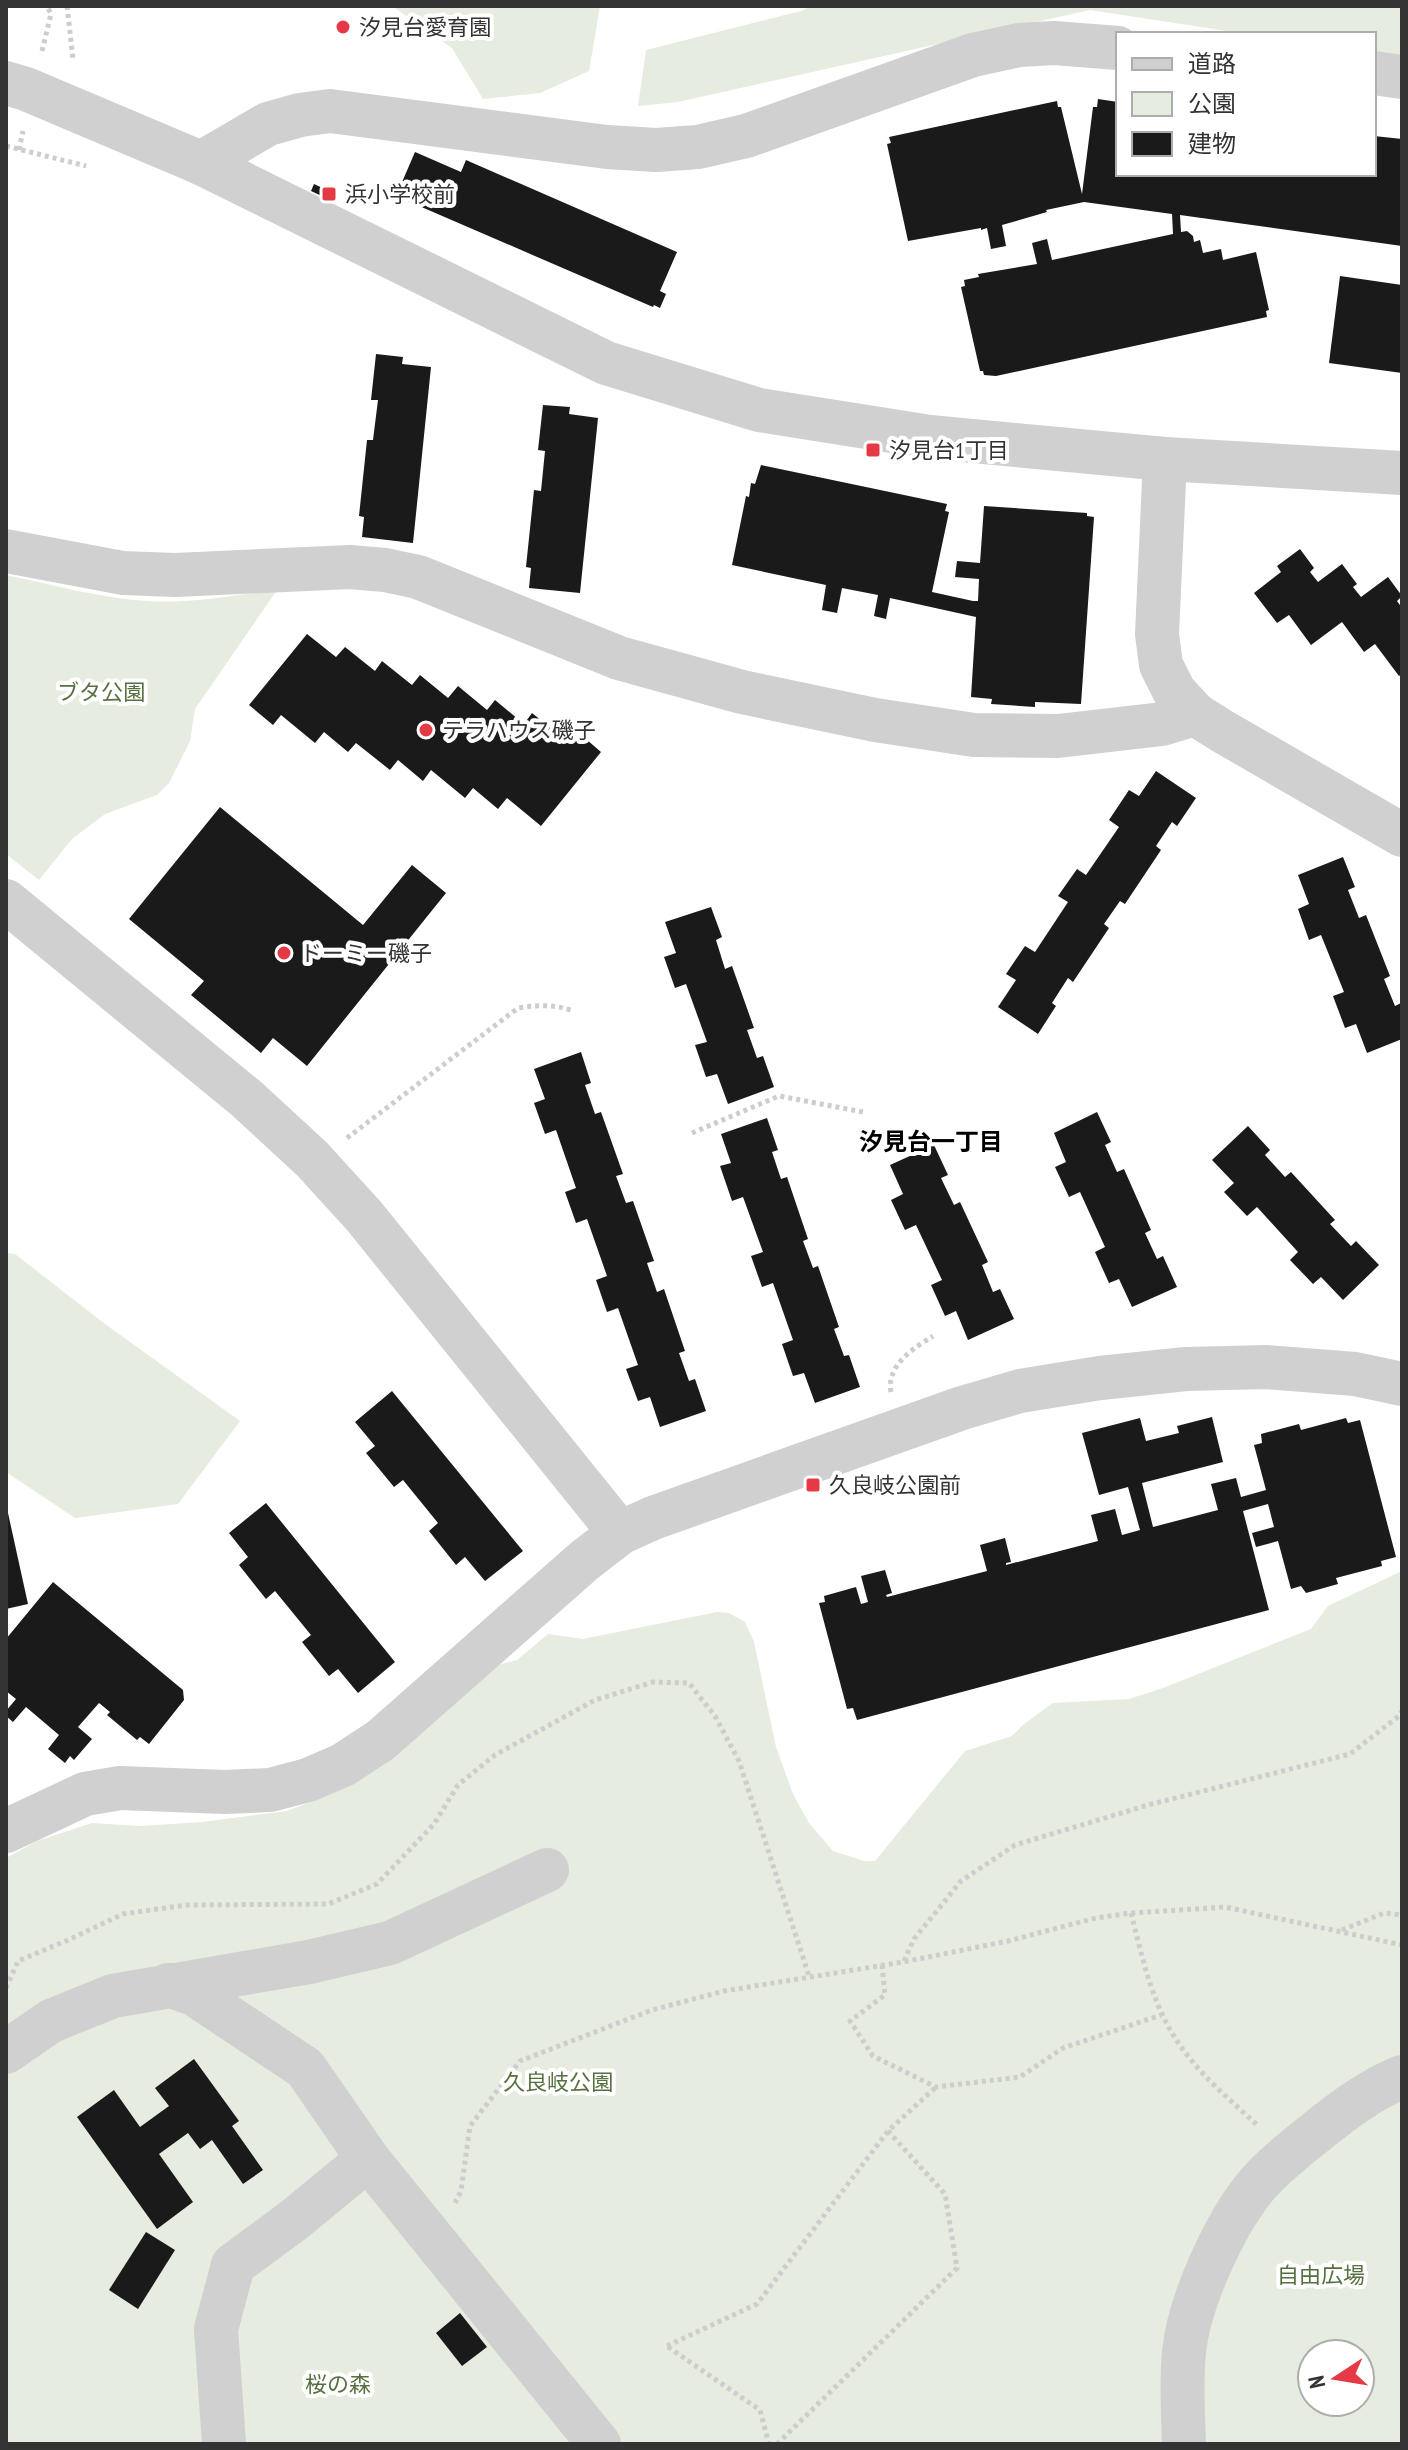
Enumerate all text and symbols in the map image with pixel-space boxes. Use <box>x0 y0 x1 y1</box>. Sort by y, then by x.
place label: 汐見台愛育園 <box>359 13 491 41</box>
marker: 汐見台愛育園 <box>334 18 352 36</box>
legend <box>1116 32 1376 176</box>
text: 道路 <box>1188 48 1236 79</box>
text: 公園 <box>1188 88 1236 119</box>
text: 建物 <box>1188 128 1236 159</box>
place label: 浜小学校前 <box>345 180 455 208</box>
marker: 浜小学校前 <box>320 185 338 203</box>
place label: 汐見台1丁目 <box>889 436 1009 464</box>
marker: 汐見台1丁目 <box>864 441 882 459</box>
park label: ブタ公園 <box>57 678 145 706</box>
place label: テラハウス磯子 <box>442 716 596 744</box>
marker: テラハウス磯子 <box>417 721 435 739</box>
place label: ドーミー磯子 <box>300 939 432 967</box>
marker: ドーミー磯子 <box>275 944 293 962</box>
district label: 汐見台一丁目 <box>859 1126 1003 1157</box>
place label: 久良岐公園前 <box>829 1471 961 1499</box>
marker: 久良岐公園前 <box>804 1476 822 1494</box>
park label: 久良岐公園 <box>503 2068 613 2096</box>
park label: 自由広場 <box>1277 2261 1365 2289</box>
north arrow <box>1296 2338 1376 2418</box>
park label: 桜の森 <box>305 2370 371 2398</box>
text: N <box>1302 2373 1331 2391</box>

